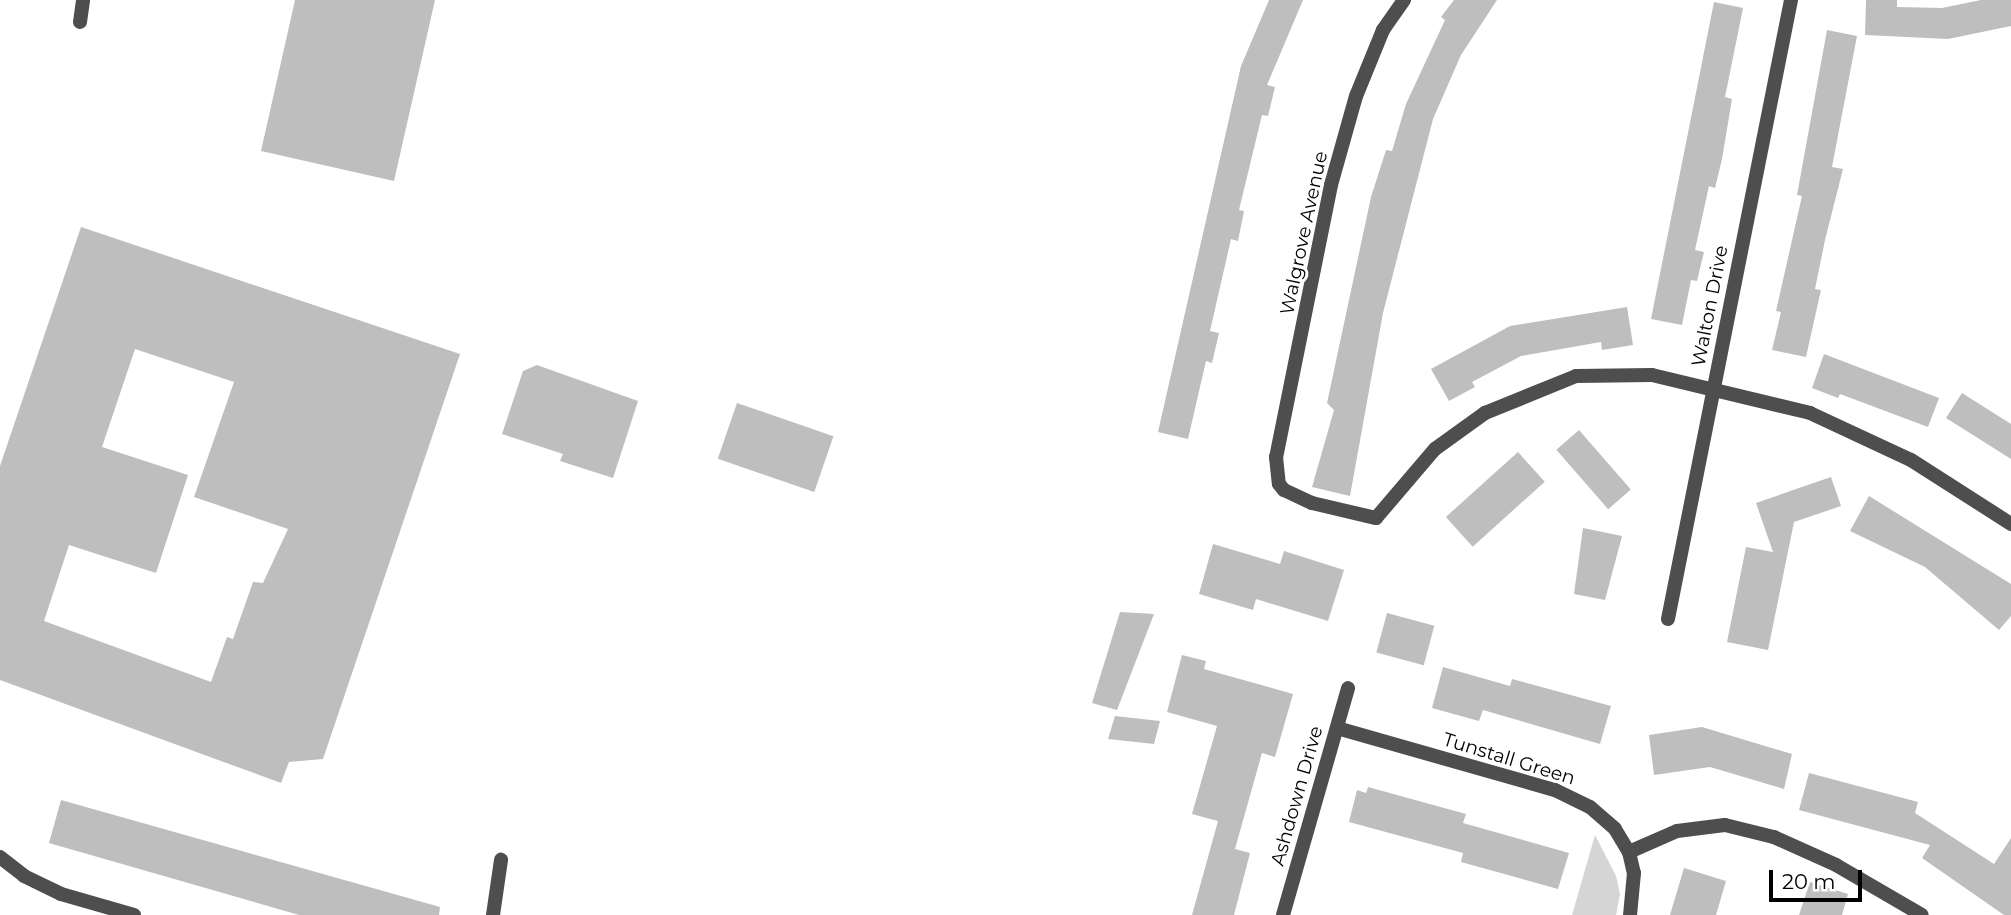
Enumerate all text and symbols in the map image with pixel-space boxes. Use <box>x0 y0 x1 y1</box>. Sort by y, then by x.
street label: Walgrove Avenue <box>1276 149 1332 317</box>
street label: Walton Drive <box>1687 243 1733 369</box>
street label: Ashdown Drive <box>1266 723 1328 869</box>
street label: Tunstall Green <box>1440 728 1578 790</box>
scale bar <box>1773 856 1866 900</box>
text: 20 m <box>1782 869 1836 894</box>

